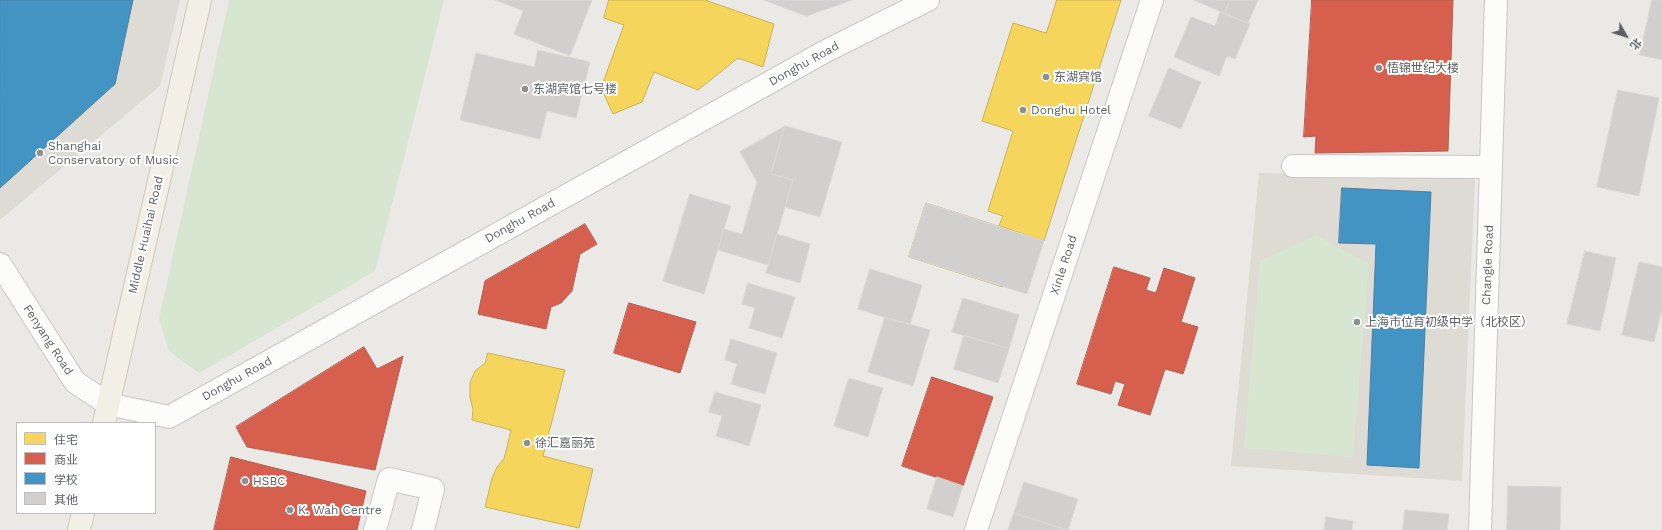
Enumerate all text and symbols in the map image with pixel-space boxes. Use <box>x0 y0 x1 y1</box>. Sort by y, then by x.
north arrow <box>1606 16 1646 56</box>
text: 北 <box>1627 36 1644 52</box>
street label: Donghu Road <box>766 39 842 89</box>
place label: 悟锦世纪大楼 <box>1387 61 1459 75</box>
marker: 悟锦世纪大楼 <box>1374 63 1384 73</box>
place label: 东湖宾馆 <box>1054 70 1102 84</box>
marker: 东湖宾馆 <box>1041 72 1051 82</box>
place label: 东湖宾馆七号楼 <box>533 82 617 96</box>
marker: 东湖宾馆七号楼 <box>520 84 530 94</box>
place label: Donghu Hotel <box>1031 103 1111 117</box>
marker: Donghu Hotel <box>1018 105 1028 115</box>
place label: Shanghai Conservatory of Music <box>48 139 179 167</box>
marker: Shanghai Conservatory of Music <box>35 148 45 158</box>
street label: Middle Huaihai Road <box>125 175 167 295</box>
street label: Donghu Road <box>482 196 558 246</box>
street label: Changle Road <box>1479 225 1497 305</box>
street label: Xinle Road <box>1048 233 1080 297</box>
street label: Fenyang Road <box>20 302 76 378</box>
place label: 上海市位育初级中学（北校区） <box>1365 315 1533 329</box>
marker: 上海市位育初级中学（北校区） <box>1352 317 1362 327</box>
street label: Donghu Road <box>199 354 275 404</box>
legend <box>16 422 156 514</box>
text: 住宅 <box>54 433 78 447</box>
place label: 徐汇嘉丽苑 <box>535 436 595 450</box>
marker: 徐汇嘉丽苑 <box>522 438 532 448</box>
text: 商业 <box>54 453 78 467</box>
text: 学校 <box>54 473 78 487</box>
place label: HSBC <box>253 474 286 488</box>
marker: HSBC <box>240 476 250 486</box>
text: 其他 <box>54 493 78 507</box>
place label: K. Wah Centre <box>298 503 382 517</box>
marker: K. Wah Centre <box>285 505 295 515</box>

